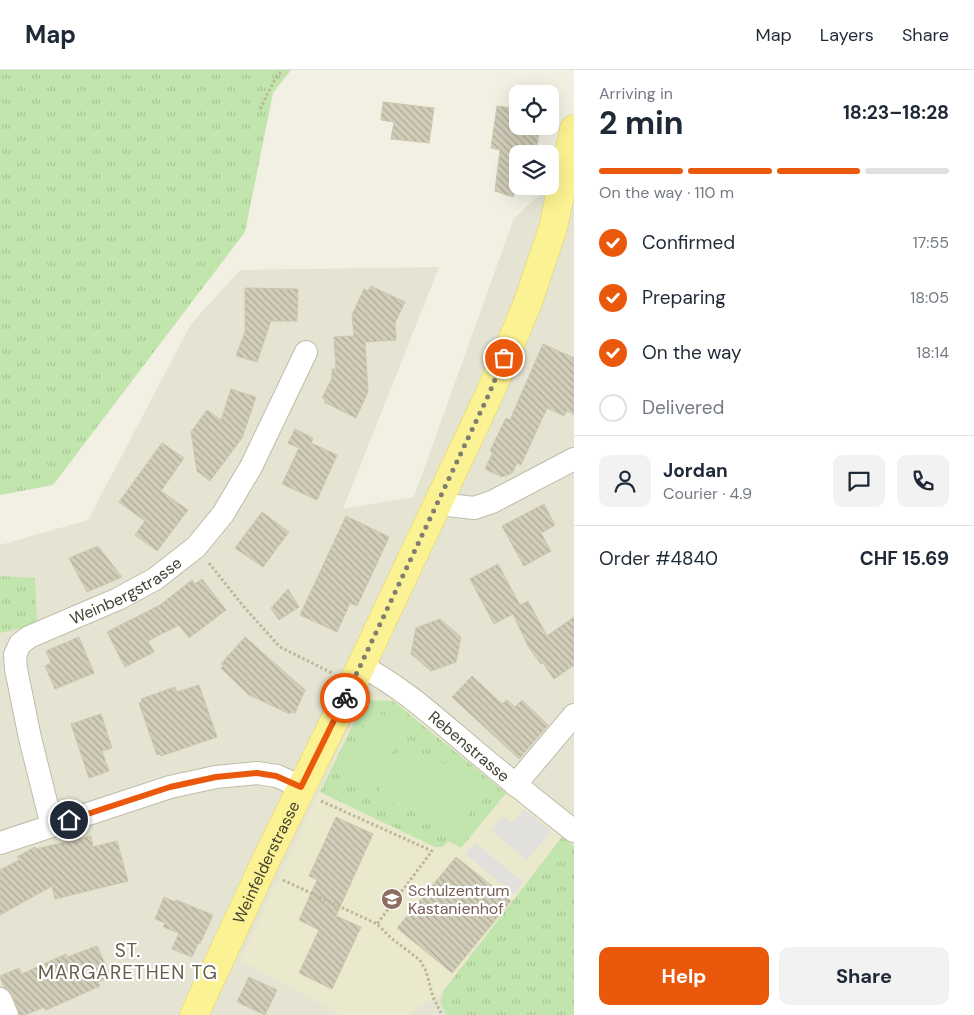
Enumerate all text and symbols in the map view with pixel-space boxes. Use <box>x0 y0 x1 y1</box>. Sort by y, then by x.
text: Map <box>25 19 76 50</box>
text: Map <box>756 23 792 47</box>
text: Layers <box>820 23 874 47</box>
text: Share <box>902 23 949 47</box>
text: Arriving in <box>599 83 673 104</box>
map controls <box>509 85 559 195</box>
button: locate <box>509 85 559 135</box>
text: 18:23–18:28 <box>843 100 949 125</box>
text: 2 min <box>599 102 684 144</box>
button: layers <box>509 145 559 195</box>
text: On the way · 110 m <box>599 182 734 203</box>
icon: check <box>599 229 627 257</box>
text: Confirmed <box>642 230 735 255</box>
text: 17:55 <box>913 232 949 253</box>
icon: check <box>599 284 627 312</box>
text: Preparing <box>642 285 726 310</box>
text: 18:05 <box>910 287 949 308</box>
pin <box>483 337 525 379</box>
icon: check <box>599 339 627 367</box>
text: On the way <box>642 340 742 365</box>
text: 18:14 <box>916 342 949 363</box>
icon: bag <box>490 344 518 372</box>
text: Delivered <box>642 395 724 420</box>
button: person <box>599 455 651 507</box>
button: chat <box>833 455 885 507</box>
button: phone <box>897 455 949 507</box>
text: Jordan <box>663 458 728 483</box>
text: Courier · 4.9 <box>663 483 752 504</box>
text: Order #4840 <box>599 546 718 571</box>
text: CHF 15.69 <box>860 546 949 571</box>
street label: Weinbergstrasse <box>66 552 186 629</box>
courier <box>320 673 370 723</box>
icon: bike <box>331 684 359 712</box>
street label: Rebenstrasse <box>424 706 514 786</box>
street label: Weinfelderstrasse <box>228 797 304 927</box>
pin <box>48 799 90 841</box>
icon: home <box>55 806 83 834</box>
place label: Schulzentrum Kastanienhof <box>408 880 510 919</box>
school or university icon: Schulzentrum Kastanienhof <box>380 887 404 911</box>
district label: ST. MARGARETHEN TG <box>38 938 218 985</box>
button: Help <box>599 947 769 1005</box>
button: Share <box>779 947 949 1005</box>

